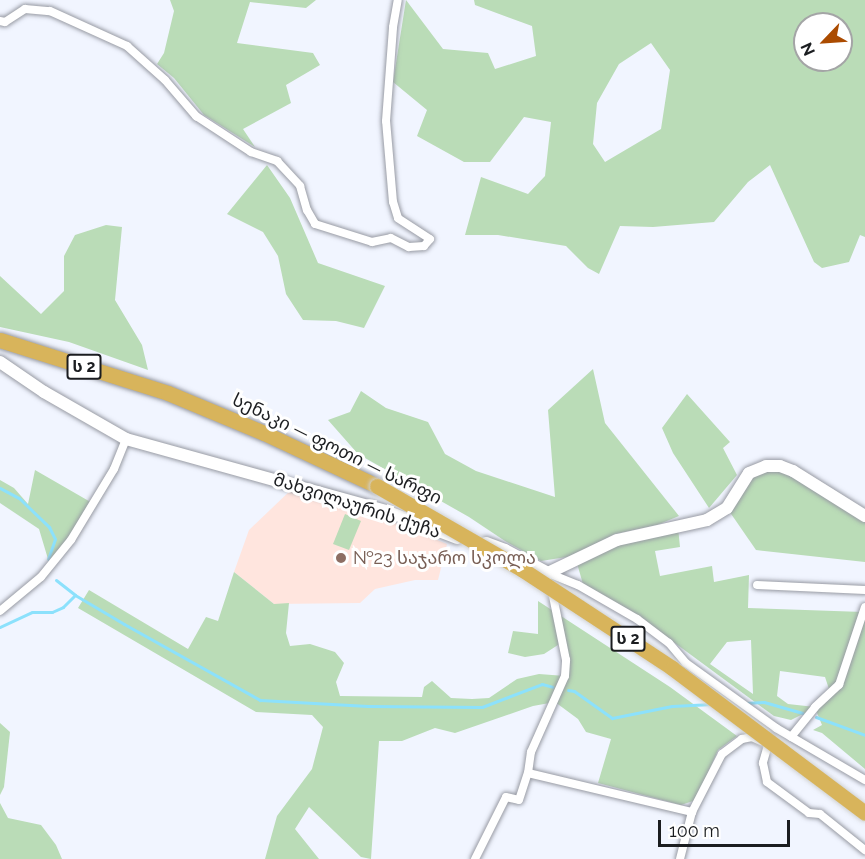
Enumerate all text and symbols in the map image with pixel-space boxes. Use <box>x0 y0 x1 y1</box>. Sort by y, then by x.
north arrow <box>793 12 853 72</box>
text: N <box>797 39 819 59</box>
road number: ს 2 <box>66 354 102 380</box>
street label: სენაკი — ფოთი — სარფი <box>229 389 445 509</box>
street label: მახვილაურის ქუჩა <box>271 469 443 543</box>
place label: №23 საჯარო სკოლა <box>353 547 536 569</box>
marker: №23 საჯარო სკოლა <box>334 551 348 565</box>
road number: ს 2 <box>610 626 646 652</box>
scale bar <box>661 808 793 846</box>
text: 100 m <box>669 820 720 841</box>

